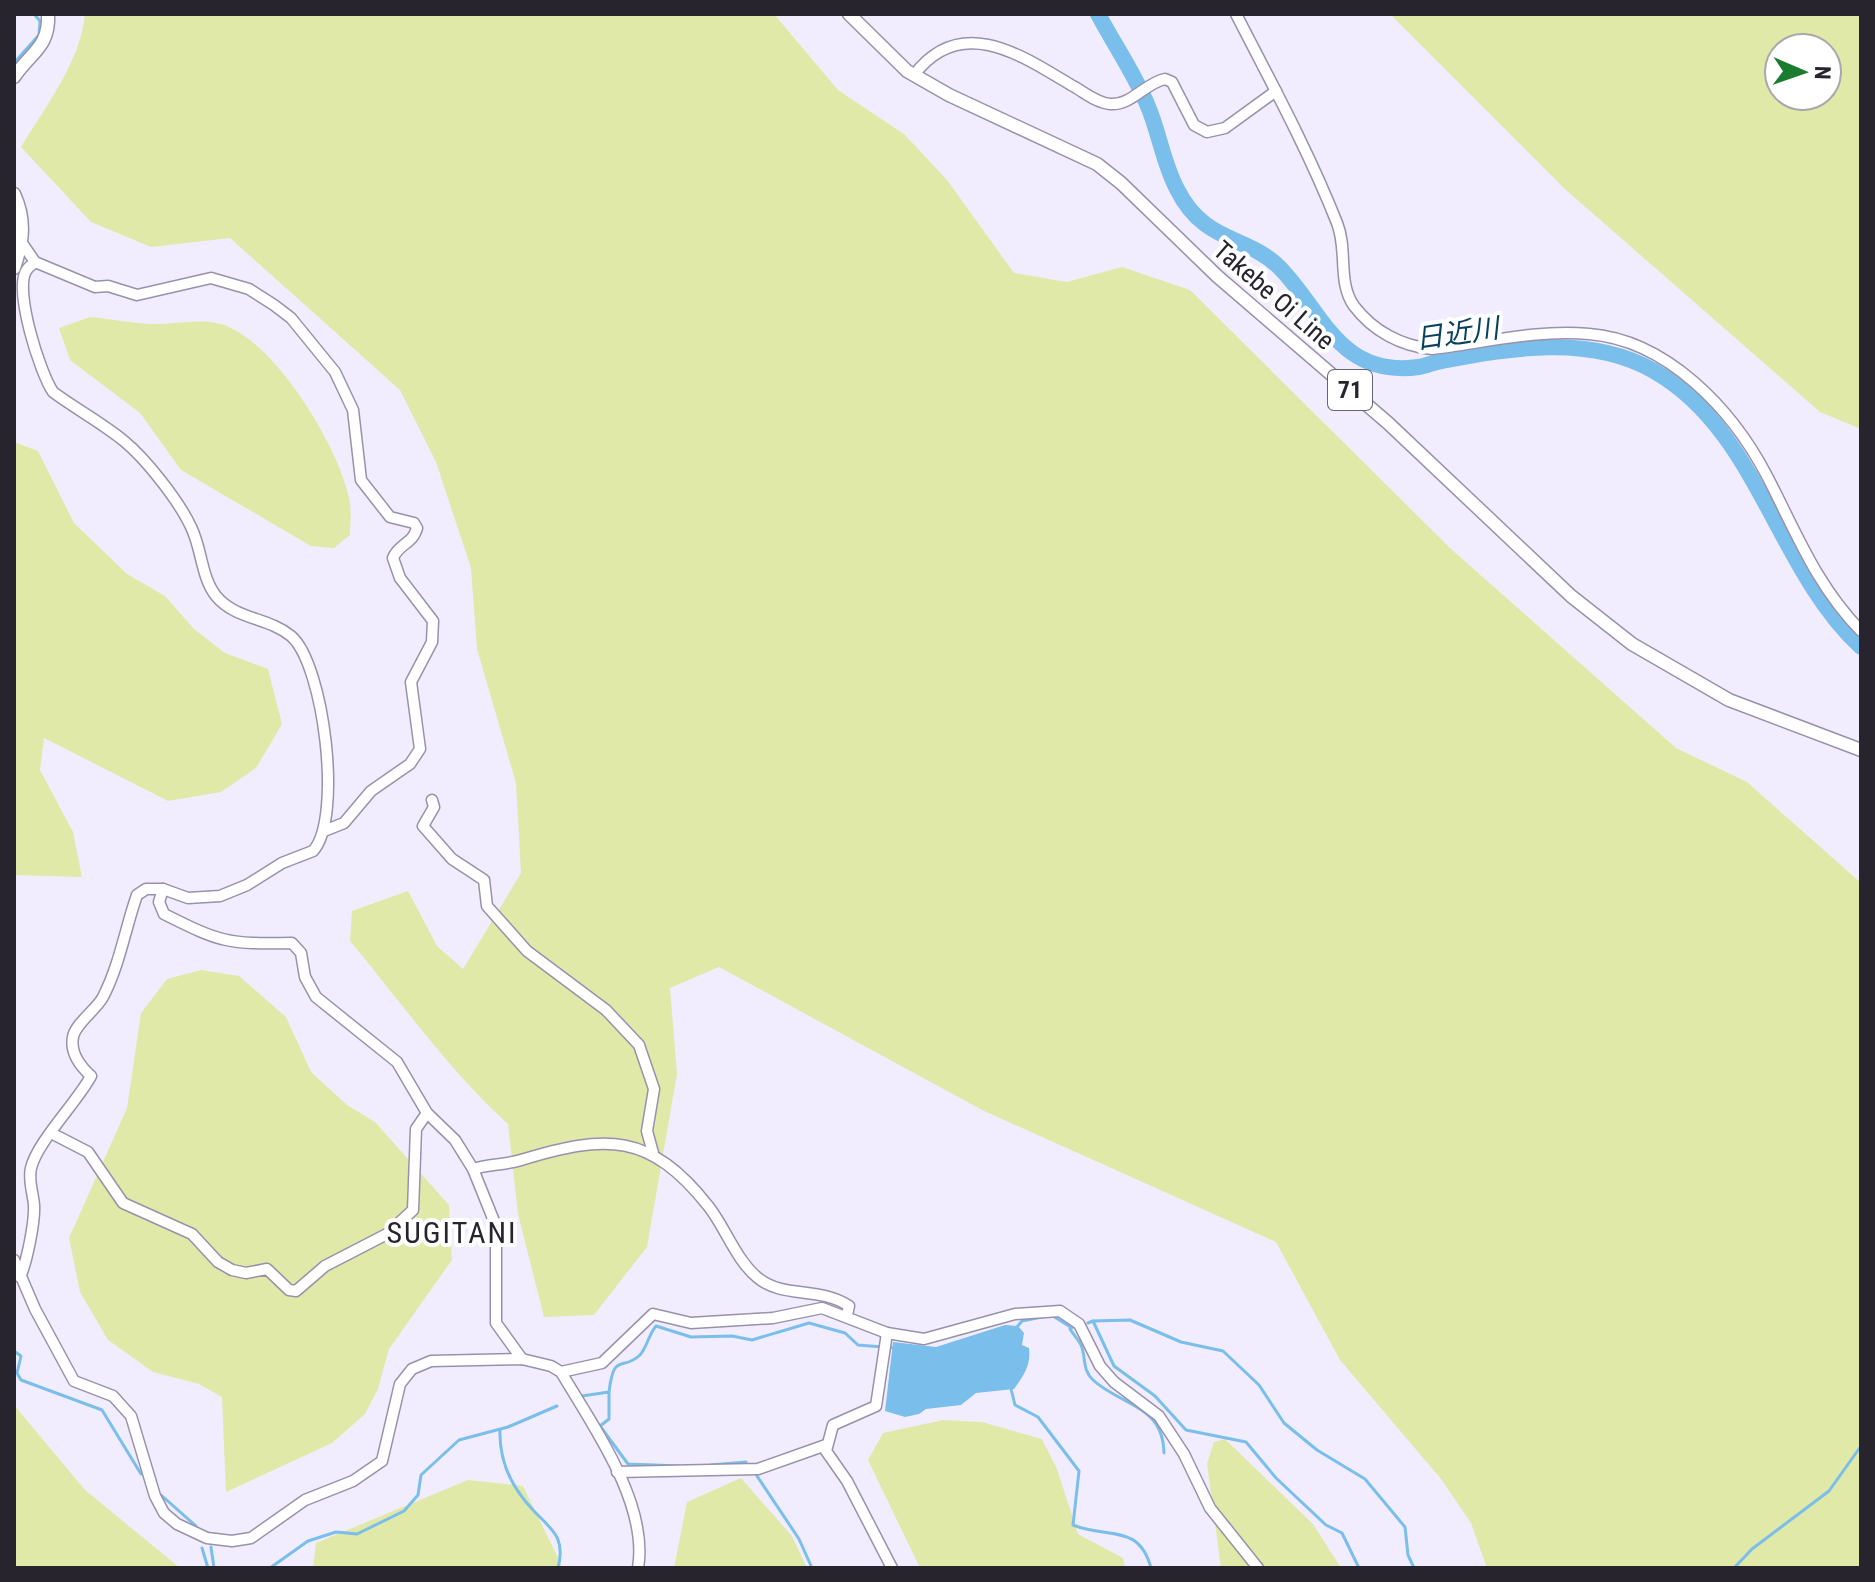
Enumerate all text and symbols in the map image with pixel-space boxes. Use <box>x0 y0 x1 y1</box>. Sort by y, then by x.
north arrow <box>1763 32 1843 112</box>
text: N <box>1810 66 1835 80</box>
street label: Takebe Oi Line <box>1208 235 1340 355</box>
water label: 日近川 <box>1413 311 1504 356</box>
road number: 71 <box>1328 370 1372 410</box>
district label: SUGITANI <box>386 1215 518 1250</box>

